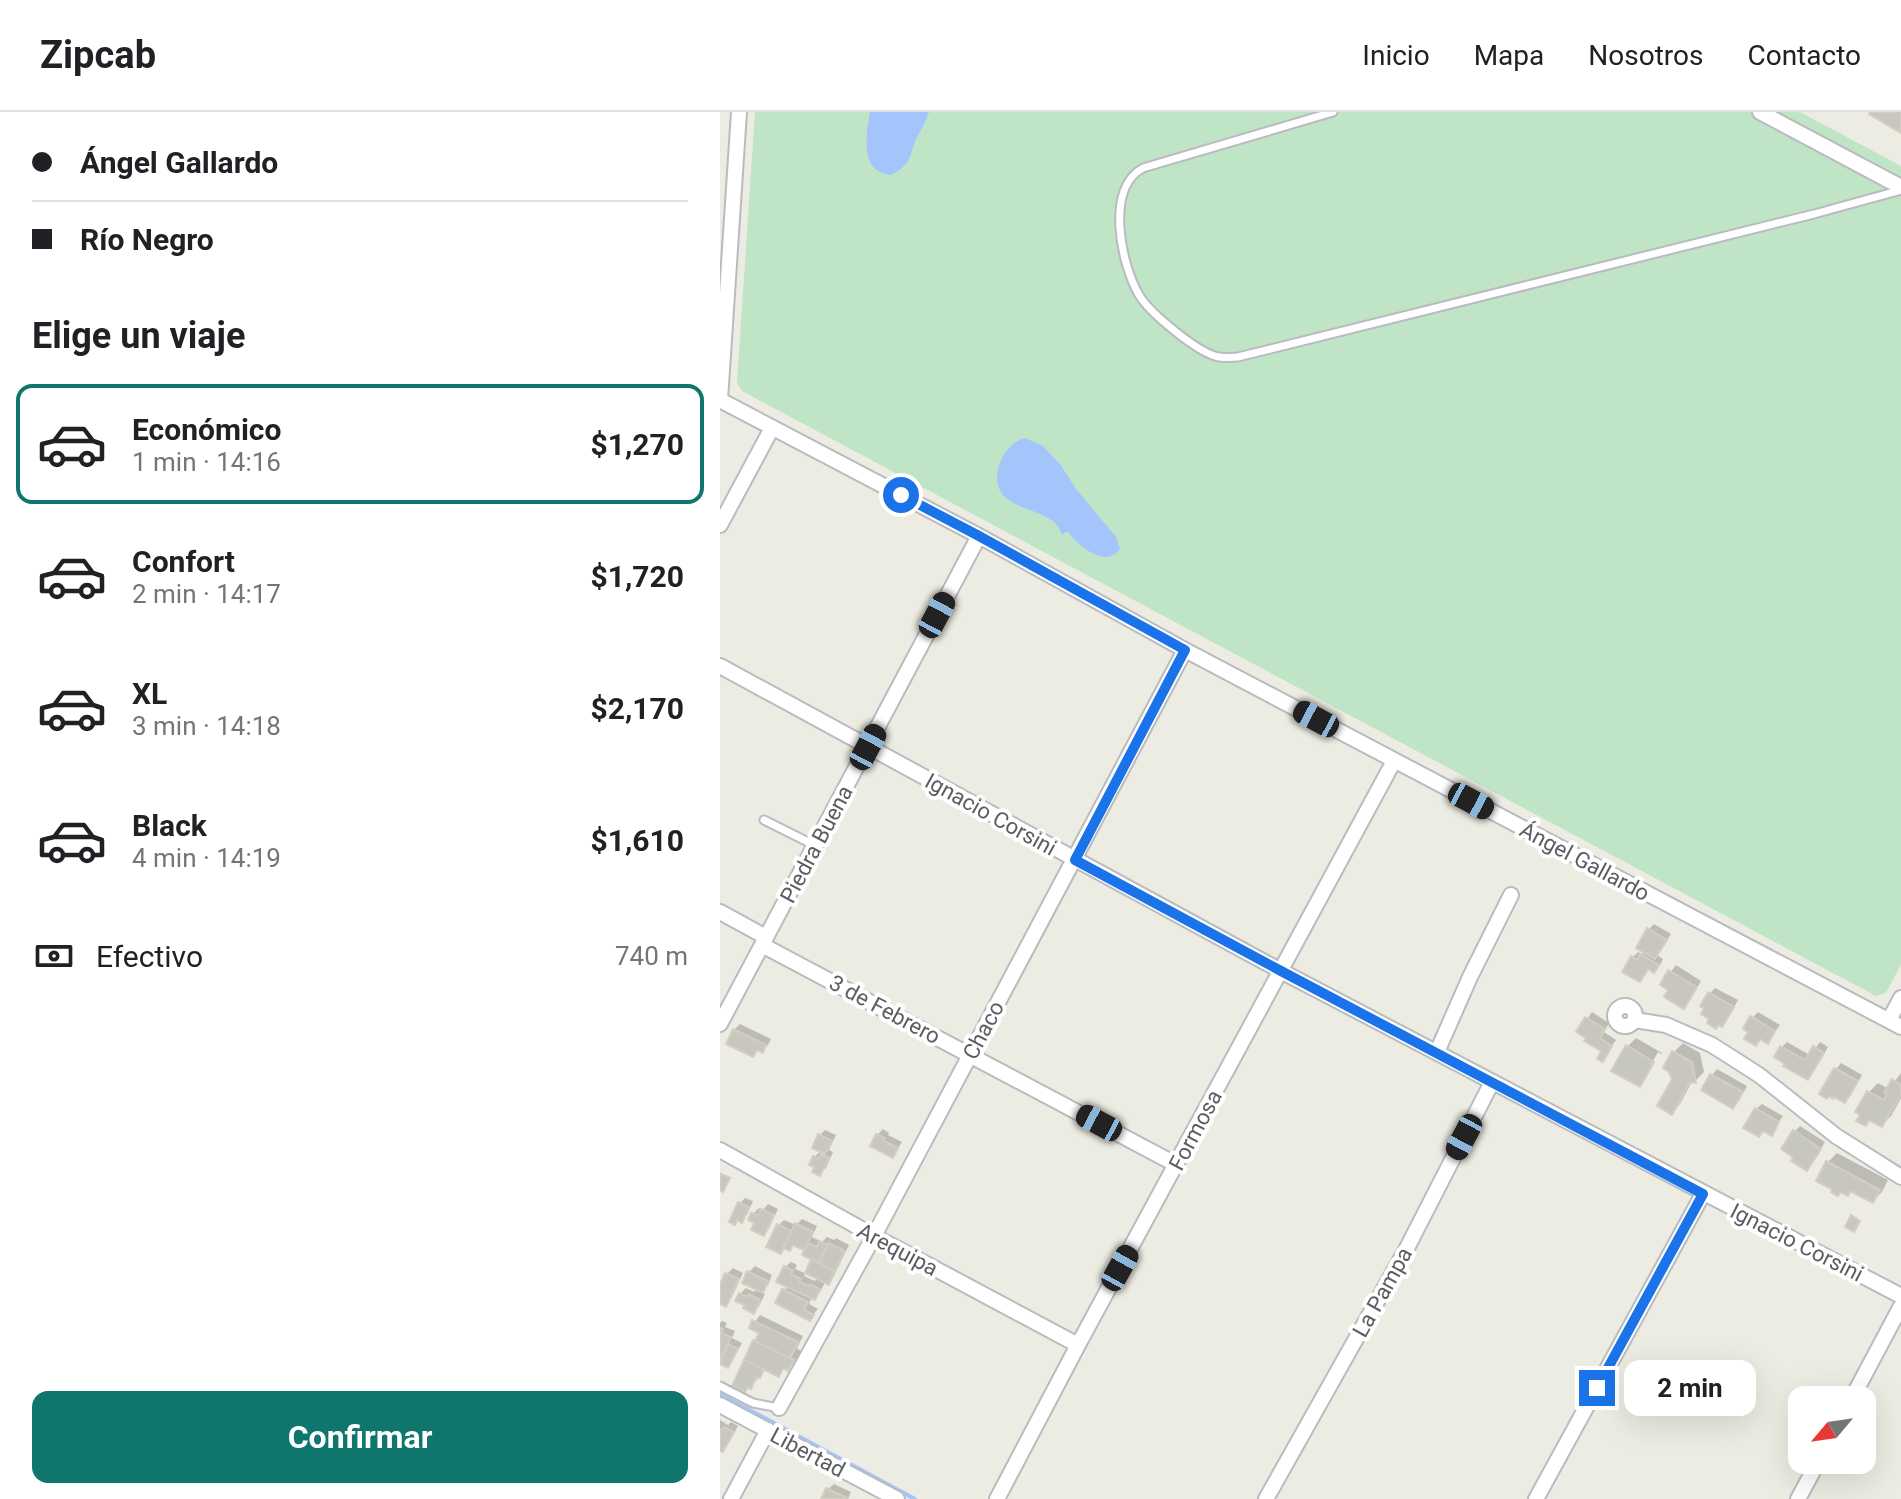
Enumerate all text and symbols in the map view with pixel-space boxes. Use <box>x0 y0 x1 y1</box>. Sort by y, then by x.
text: Zipcab <box>40 33 156 77</box>
text: Inicio <box>1362 39 1430 72</box>
text: Mapa <box>1474 39 1544 72</box>
text: Nosotros <box>1588 39 1703 72</box>
text: Contacto <box>1747 39 1861 72</box>
text: Ángel Gallardo <box>80 145 278 180</box>
text: Río Negro <box>80 222 214 257</box>
text: Elige un viaje <box>32 315 245 357</box>
icon: car <box>36 408 108 480</box>
text: Económico <box>132 412 281 447</box>
text: $1,270 <box>591 427 684 462</box>
text: 1 min · 14:16 <box>132 447 281 477</box>
route start <box>883 477 919 513</box>
icon: car <box>36 540 108 612</box>
text: Confort <box>132 544 235 579</box>
text: $1,720 <box>591 559 684 594</box>
text: 2 min · 14:17 <box>132 579 281 609</box>
car <box>915 588 959 642</box>
icon: car <box>36 672 108 744</box>
text: XL <box>132 676 167 711</box>
text: $2,170 <box>591 691 684 726</box>
car <box>1289 697 1343 741</box>
text: 3 min · 14:18 <box>132 711 281 741</box>
car <box>846 720 890 774</box>
street label: Ignacio Corsini <box>921 768 1061 861</box>
car <box>1444 779 1498 823</box>
street label: Piedra Buena <box>775 781 858 907</box>
icon: car <box>36 804 108 876</box>
text: Black <box>132 808 207 843</box>
street label: Ángel Gallardo <box>1516 817 1654 906</box>
text: $1,610 <box>591 823 684 858</box>
text: 4 min · 14:19 <box>132 843 281 873</box>
icon: cash <box>32 934 76 978</box>
text: Efectivo <box>96 939 203 974</box>
text: 740 m <box>615 941 688 971</box>
street label: 3 de Febrero <box>825 970 945 1049</box>
street label: Chaco <box>958 997 1009 1064</box>
street label: Formosa <box>1164 1086 1227 1175</box>
car <box>1072 1101 1126 1145</box>
car <box>1442 1110 1486 1164</box>
street label: Ignacio Corsini <box>1726 1198 1867 1287</box>
street label: Arequipa <box>853 1218 942 1281</box>
car <box>1098 1241 1142 1295</box>
street label: La Pampa <box>1348 1243 1417 1341</box>
callout: 2 min <box>1625 1360 1757 1416</box>
route end <box>1579 1370 1615 1406</box>
text: 2 min <box>1657 1373 1723 1403</box>
north arrow <box>1788 1386 1876 1474</box>
map controls <box>1788 1386 1876 1474</box>
button: Confirmar <box>32 1391 688 1483</box>
street label: Libertad <box>766 1422 849 1482</box>

